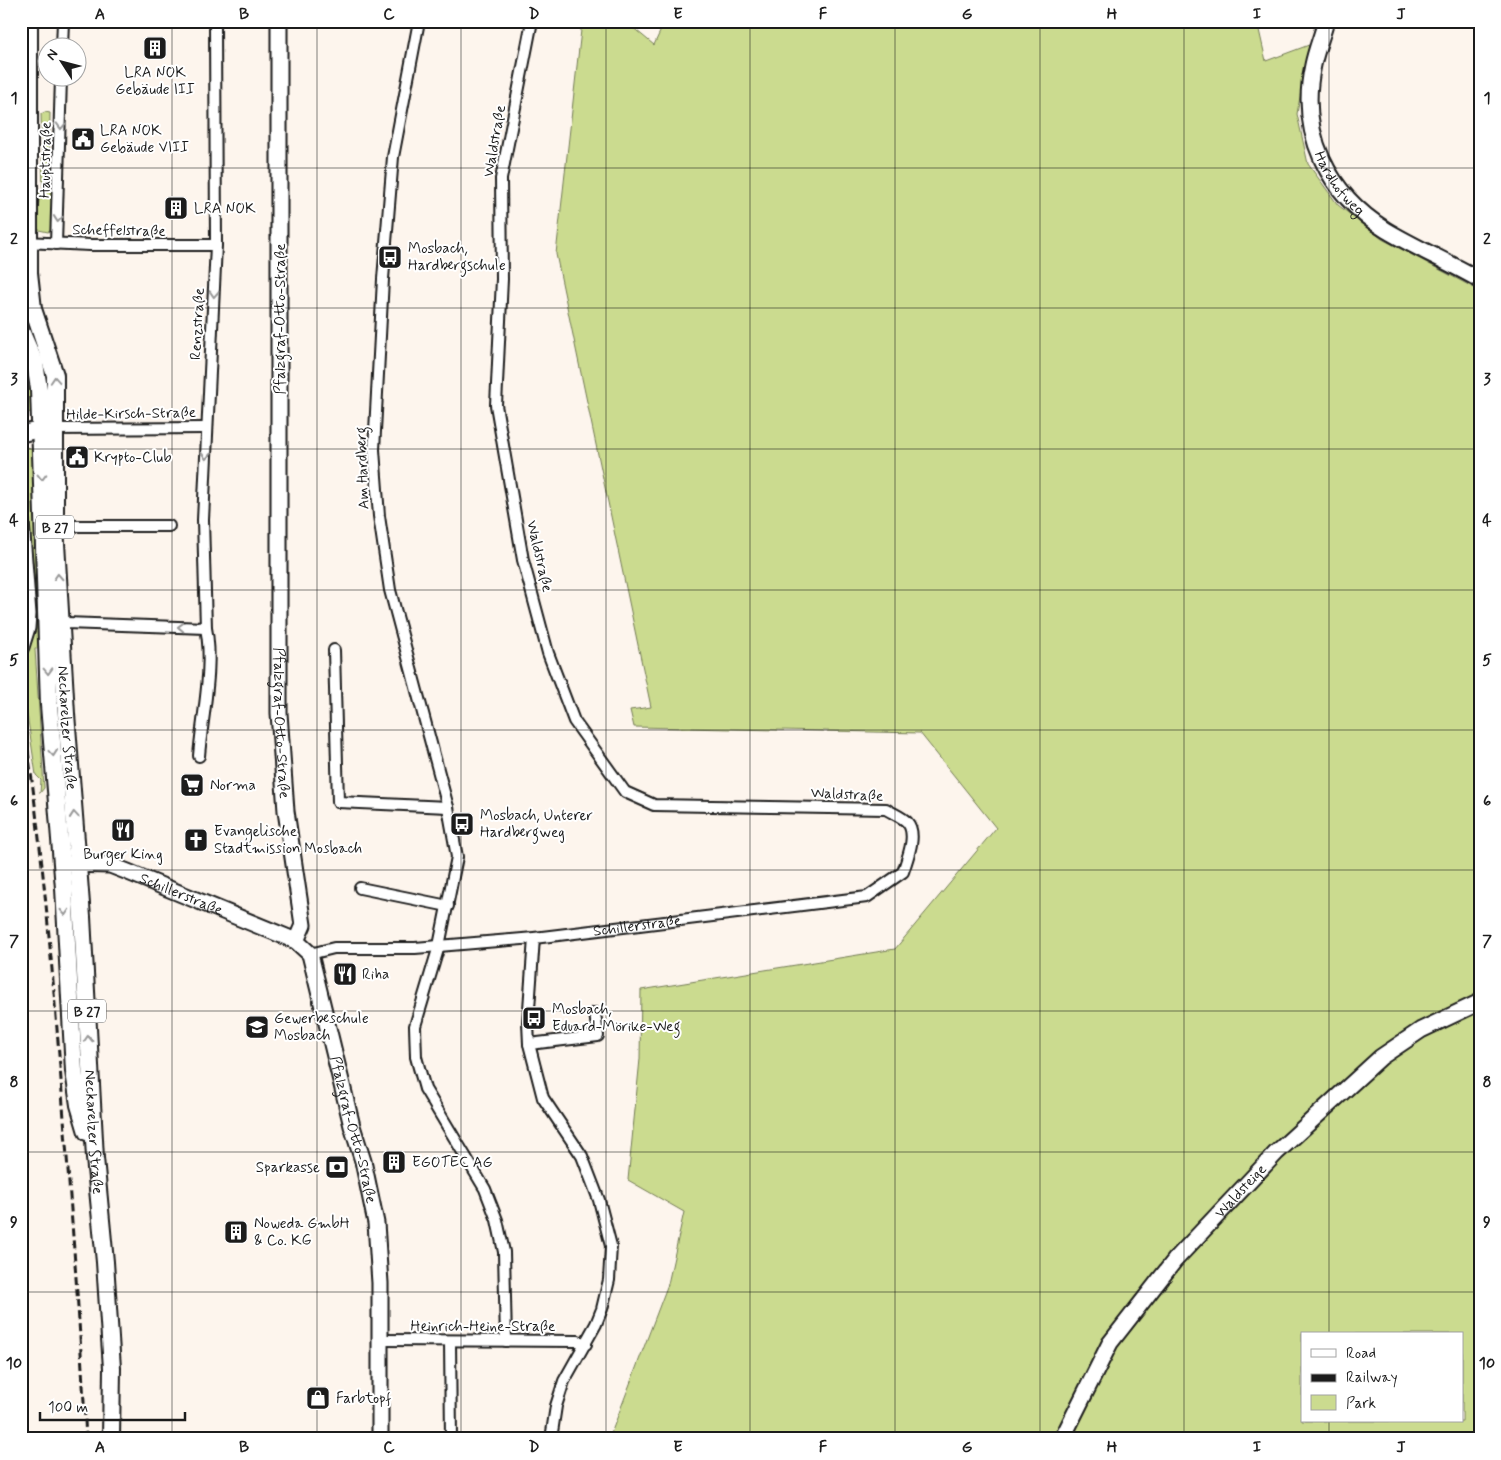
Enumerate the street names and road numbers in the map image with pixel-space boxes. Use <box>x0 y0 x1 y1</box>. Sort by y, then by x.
street label: Waldstraße <box>479 104 511 179</box>
street label: Hauptstraße <box>35 122 57 198</box>
street label: Hardhofweg <box>1309 148 1369 222</box>
street label: Scheffelstraße <box>72 220 166 242</box>
street label: Pfalzgraf-Otto-Straße <box>271 243 292 395</box>
street label: Renzstraße <box>186 287 210 361</box>
street label: Hilde-Kirsch-Straße <box>66 403 196 425</box>
street label: Am Hardberg <box>352 426 375 510</box>
road number: B 27 <box>36 516 74 538</box>
street label: Waldstraße <box>521 519 557 594</box>
street label: Pfalzgraf-Otto-Straße <box>267 647 294 799</box>
street label: Neckarelzer Straße <box>52 665 81 791</box>
street label: Waldstraße <box>810 783 884 807</box>
street label: Schillerstraße <box>136 869 226 921</box>
street label: Schillerstraße <box>592 911 682 942</box>
road number: B 27 <box>68 999 106 1022</box>
street label: Pfalzgraf-Otto-Straße <box>324 1054 381 1205</box>
street label: Neckarelzer Straße <box>79 1069 107 1195</box>
street label: Waldsteige <box>1211 1160 1272 1223</box>
street label: Heinrich-Heine-Straße <box>411 1317 555 1337</box>

